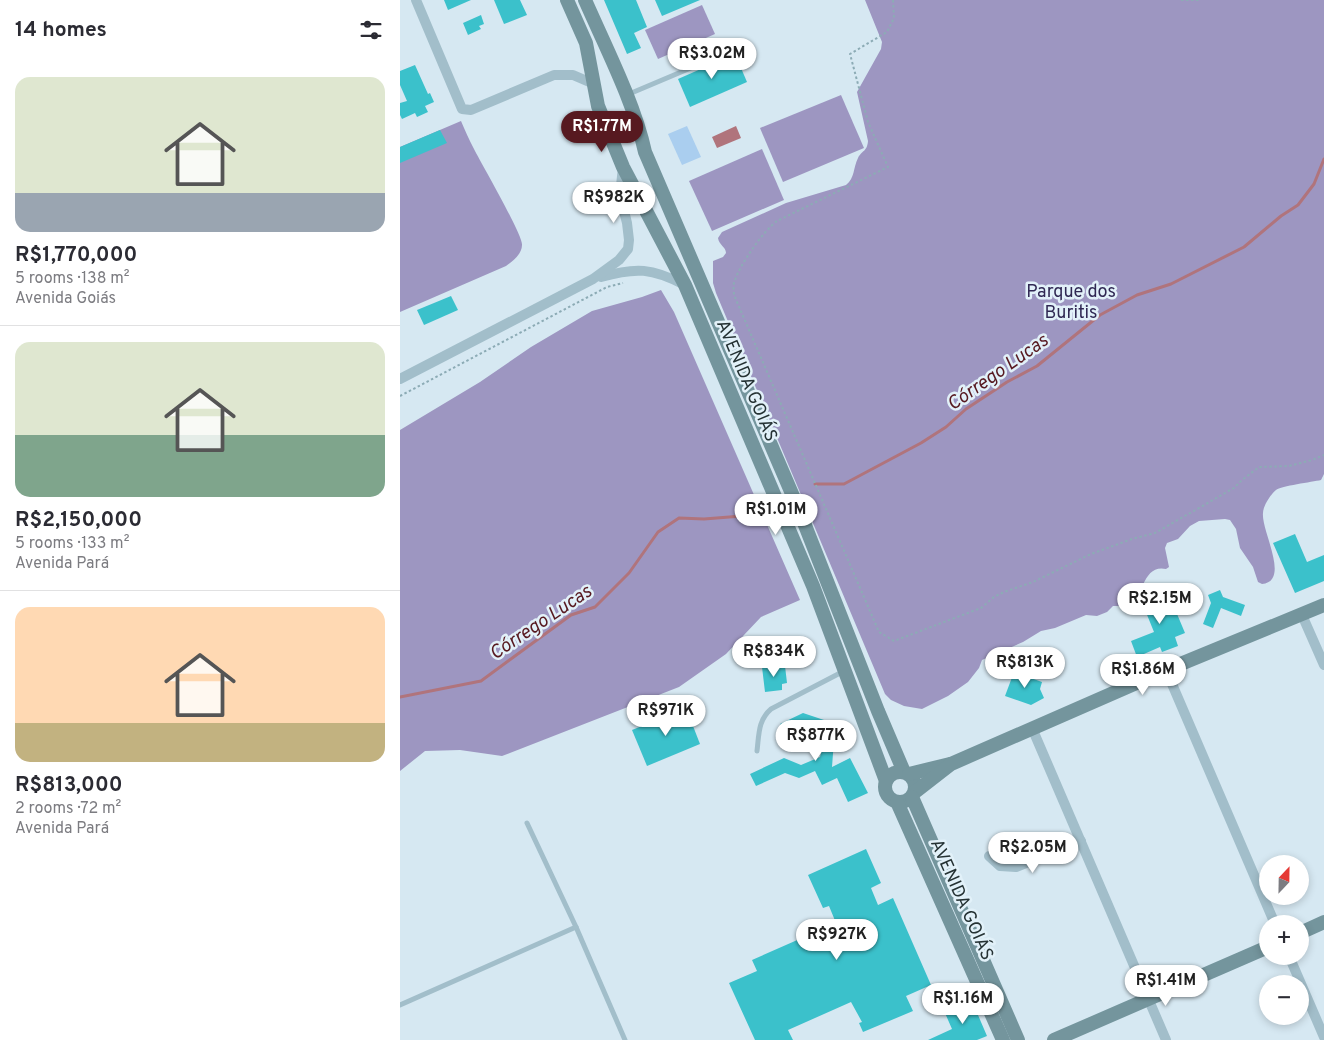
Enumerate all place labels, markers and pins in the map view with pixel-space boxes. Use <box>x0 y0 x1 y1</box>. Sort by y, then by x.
pin: R$3.02M <box>666 38 758 80</box>
pin: R$1.77M <box>556 110 648 153</box>
pin: R$982K <box>573 182 655 224</box>
pin: R$1.01M <box>730 494 822 536</box>
pin: R$2.15M <box>1114 582 1206 625</box>
pin: R$834K <box>733 636 815 678</box>
pin: R$813K <box>984 646 1066 689</box>
pin: R$1.86M <box>1097 654 1189 696</box>
pin: R$971K <box>625 694 707 737</box>
pin: R$877K <box>775 720 857 762</box>
pin: R$2.05M <box>987 832 1079 874</box>
pin: R$927K <box>796 918 878 961</box>
pin: R$1.41M <box>1120 964 1212 1007</box>
pin: R$1.16M <box>917 982 1009 1025</box>

